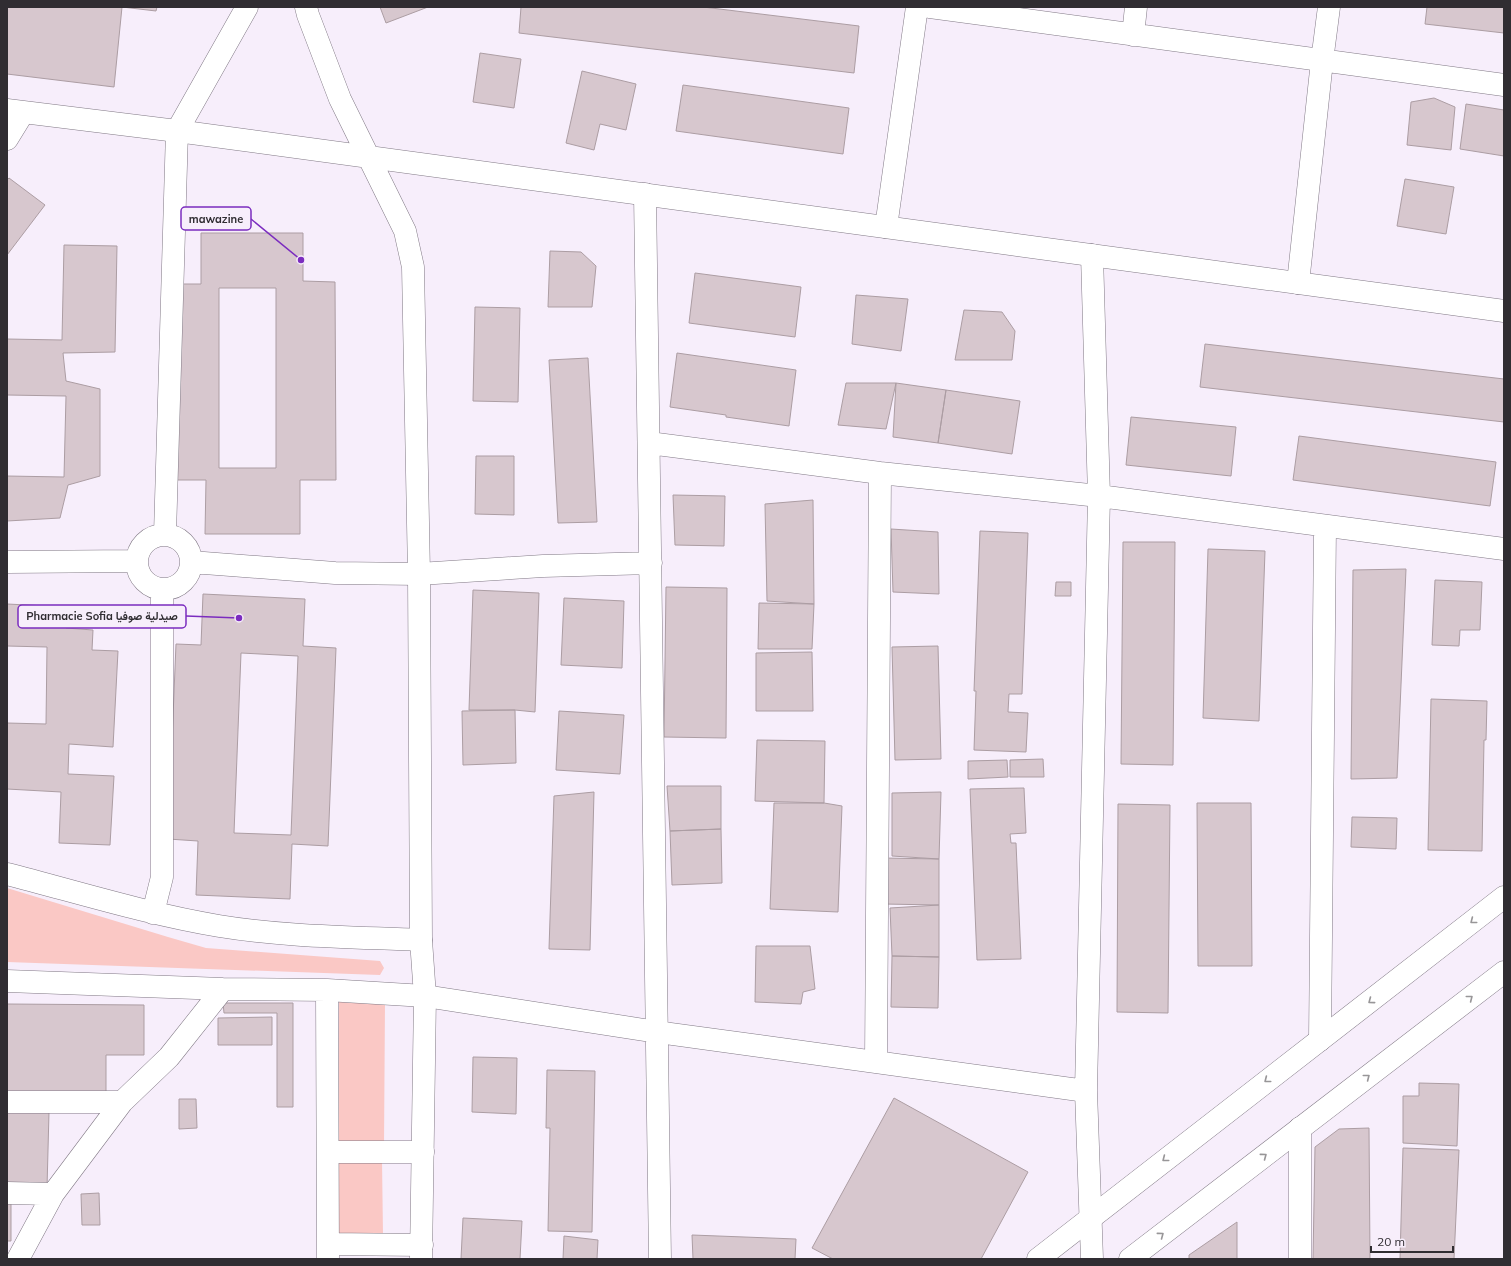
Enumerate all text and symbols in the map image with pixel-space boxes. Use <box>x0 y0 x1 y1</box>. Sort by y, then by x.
callout: mawazine <box>181 207 251 230</box>
text: mawazine <box>189 212 243 226</box>
callout: Pharmacie Sofia صيدلية صوفيا <box>18 605 186 628</box>
text: Pharmacie Sofia صيدلية صوفيا <box>26 609 178 623</box>
one-way arrow <box>1471 916 1478 923</box>
one-way arrow <box>1466 995 1473 1002</box>
one-way arrow <box>1368 996 1375 1003</box>
one-way arrow <box>1265 1075 1272 1082</box>
one-way arrow <box>1363 1075 1370 1082</box>
one-way arrow <box>1260 1153 1267 1161</box>
one-way arrow <box>1162 1155 1169 1162</box>
scale bar <box>1371 1228 1453 1254</box>
one-way arrow <box>1156 1233 1163 1240</box>
text: 20 m <box>1377 1234 1405 1249</box>

